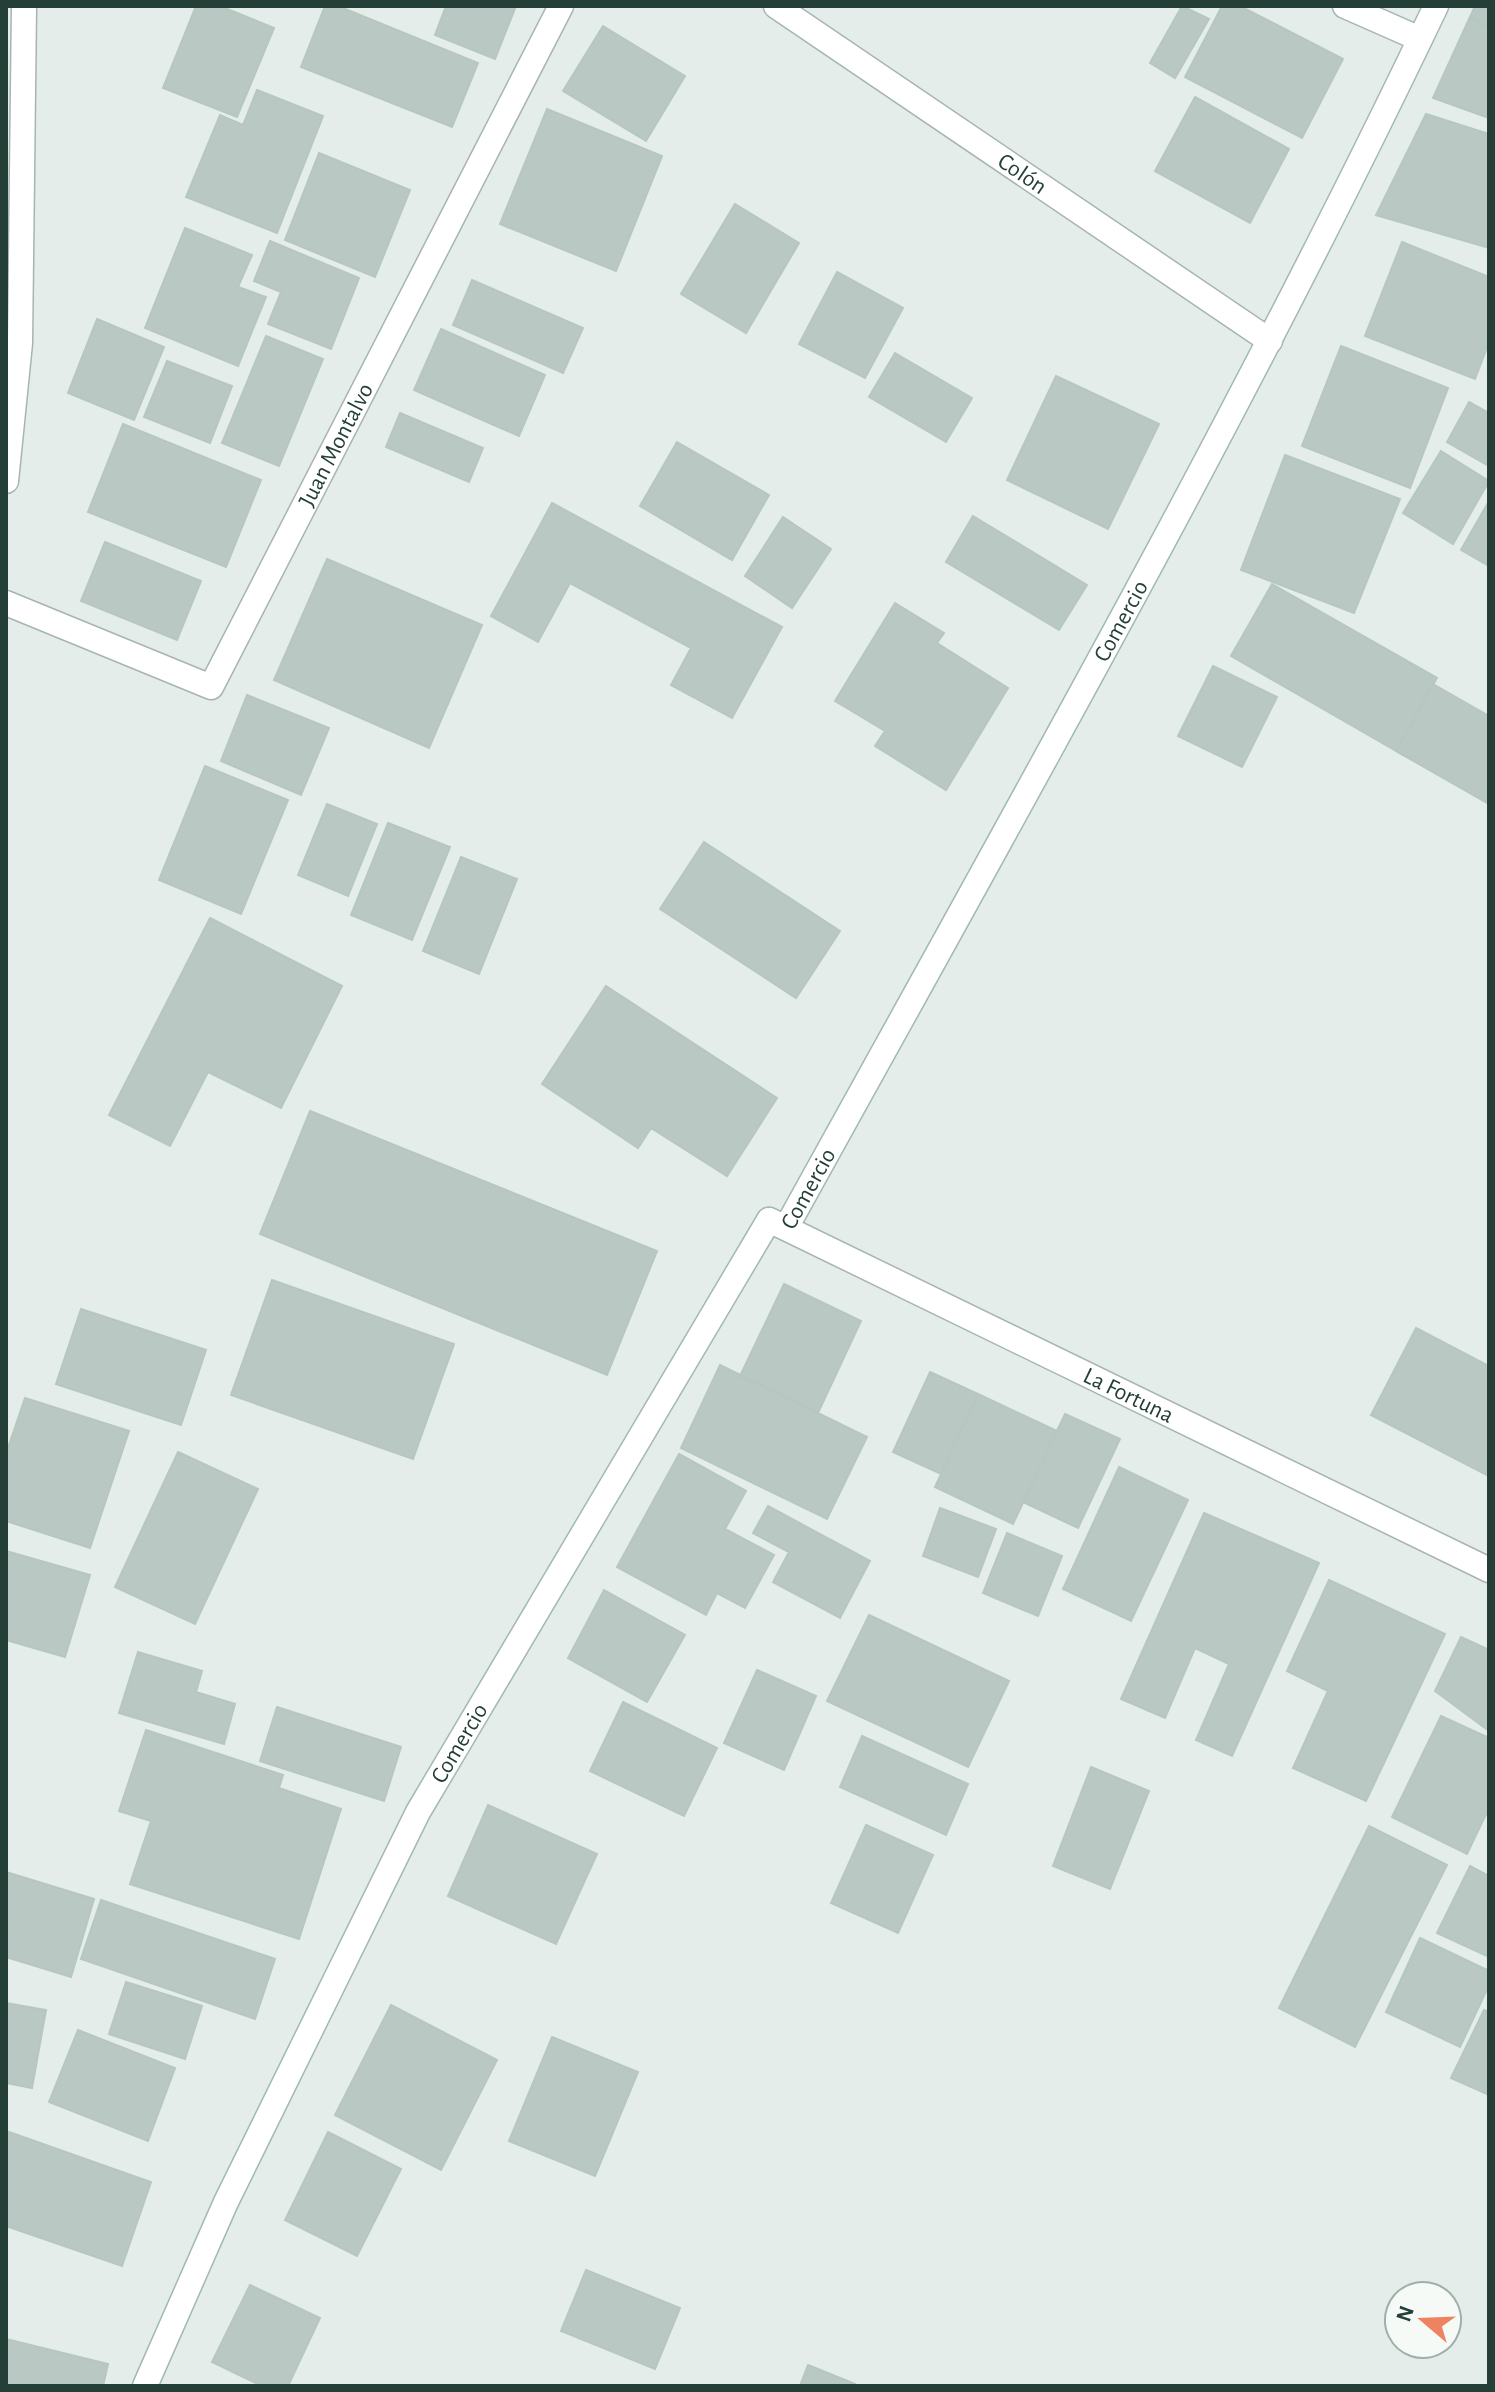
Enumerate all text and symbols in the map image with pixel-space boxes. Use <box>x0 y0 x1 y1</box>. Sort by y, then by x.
street label: Colón <box>993 149 1051 199</box>
street label: Juan Montalvo <box>295 379 378 511</box>
street label: Comercio <box>1090 577 1153 666</box>
street label: Comercio <box>777 1144 841 1233</box>
street label: La Fortuna <box>1079 1364 1177 1428</box>
street label: Comercio <box>427 1699 493 1788</box>
north arrow <box>1383 2280 1463 2360</box>
text: N <box>1392 2303 1418 2325</box>

